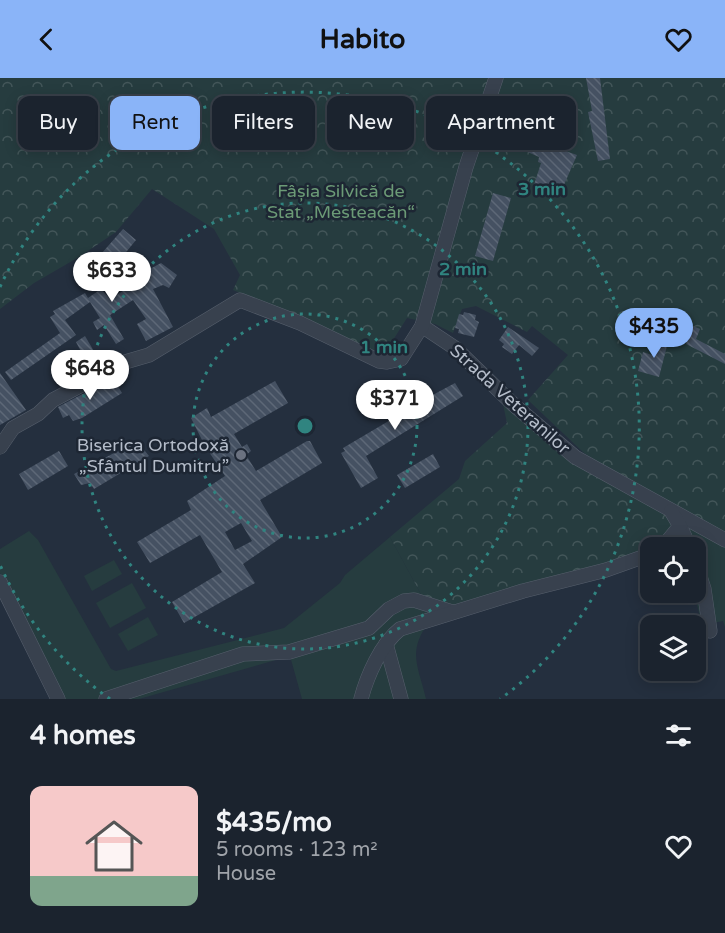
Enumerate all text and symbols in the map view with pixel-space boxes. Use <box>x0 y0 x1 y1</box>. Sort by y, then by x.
icon: back <box>30 23 63 56</box>
text: Habito <box>320 23 405 56</box>
icon: heart <box>662 23 695 56</box>
chip: Buy <box>18 96 98 150</box>
chip: Rent <box>110 96 200 150</box>
chip: Filters <box>212 96 315 150</box>
chip: New <box>327 96 414 150</box>
chip: Apartment <box>426 96 576 150</box>
text: 3 min <box>518 178 566 200</box>
park label: Fâșia Silvică de Stat „Mesteacăn“ <box>267 180 415 223</box>
pin: $633 <box>76 252 148 303</box>
text: 2 min <box>439 258 487 280</box>
text: $633 <box>87 259 137 283</box>
pin: $435 <box>618 308 690 359</box>
text: $435 <box>629 315 679 339</box>
text: 1 min <box>360 336 408 358</box>
street label: Strada Veteranilor <box>445 339 575 459</box>
pin: $648 <box>54 350 126 401</box>
text: $648 <box>65 357 115 381</box>
pin: $371 <box>359 380 431 431</box>
text: $371 <box>370 387 420 411</box>
centre of rings <box>295 416 315 436</box>
place label: Biserica Ortodoxă „Sfântul Dumitru” <box>77 434 229 477</box>
marker: Biserica Ortodoxă „Sfântul Dumitru” <box>234 448 248 462</box>
map controls <box>640 537 706 681</box>
button: locate <box>640 537 706 603</box>
button: layers <box>640 615 706 681</box>
icon: filters <box>662 719 695 752</box>
text: 4 homes <box>30 720 136 751</box>
text: $435/mo <box>216 807 332 838</box>
icon: home <box>78 810 150 882</box>
icon: heart <box>662 830 695 863</box>
text: 5 rooms · 123 m² <box>216 838 378 862</box>
text: House <box>216 862 276 886</box>

